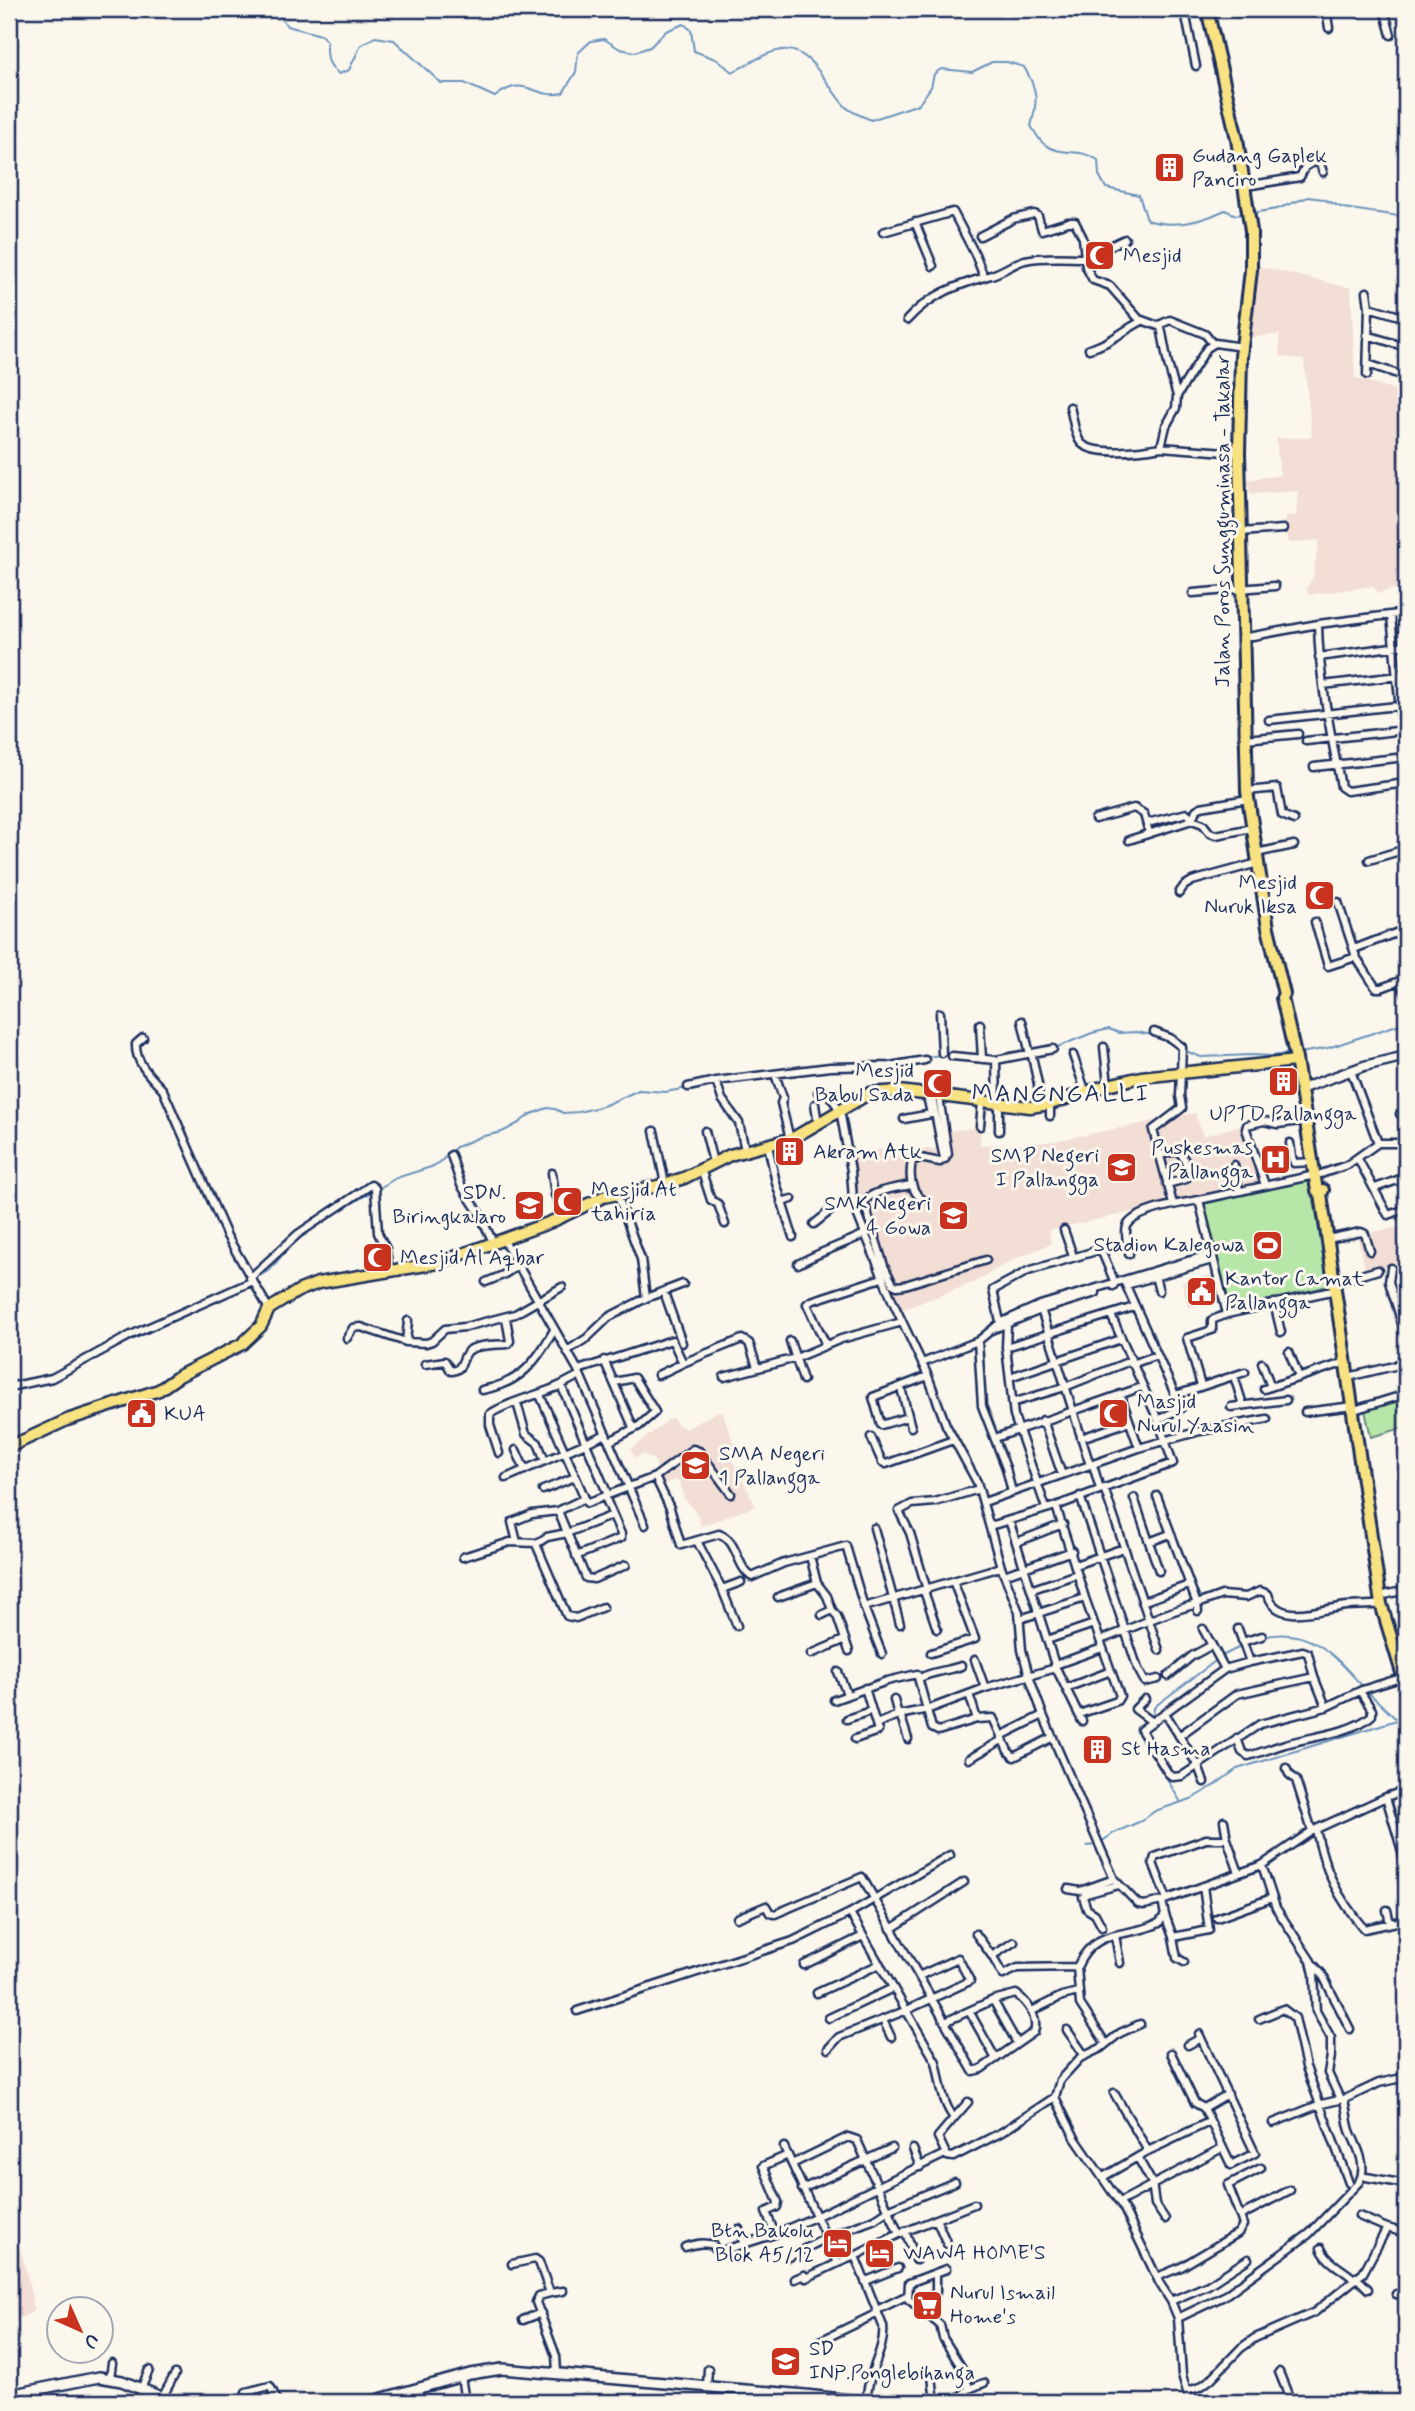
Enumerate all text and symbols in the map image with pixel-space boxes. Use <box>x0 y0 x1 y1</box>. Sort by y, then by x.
place label: Gudang Gaplek Panciro <box>1192 142 1327 194</box>
building icon: Gudang Gaplek Panciro <box>1152 151 1186 185</box>
mosque icon: Mesjid <box>1083 239 1117 273</box>
place label: Mesjid <box>1123 242 1182 270</box>
street label: Jalan Poros Sungguminasa - Takalar <box>1209 354 1239 688</box>
place label: Mesjid Nuruk Iksa <box>1204 869 1297 921</box>
mosque icon: Mesjid Nuruk Iksa <box>1303 878 1337 912</box>
place label: Mesjid Babul Sada <box>815 1057 914 1109</box>
building icon: UPTD Pallangga <box>1266 1065 1300 1099</box>
mosque icon: Mesjid Babul Sada <box>920 1066 954 1100</box>
district label: MANGNGALLI <box>972 1079 1150 1110</box>
place label: UPTD Pallangga <box>1209 1100 1357 1130</box>
place label: Puskesmas Pallangga <box>1151 1134 1253 1188</box>
building icon: Akram Atk <box>773 1135 807 1169</box>
place label: Akram Atk <box>813 1138 922 1166</box>
place label: SMP Negeri I Pallangga <box>991 1142 1099 1196</box>
hospital icon: Puskesmas Pallangga <box>1259 1143 1293 1177</box>
school or university icon: SMP Negeri I Pallangga <box>1105 1151 1139 1185</box>
place label: Mesjid At tahiria <box>590 1176 677 1228</box>
place label: SDN. Biringkalaro <box>393 1179 506 1231</box>
mosque icon: Mesjid At tahiria <box>551 1185 585 1219</box>
school or university icon: SDN. Biringkalaro <box>512 1188 546 1222</box>
place label: SMK Negeri 4 Gowa <box>824 1190 931 1242</box>
school or university icon: SMK Negeri 4 Gowa <box>937 1199 971 1233</box>
sports icon: Stadion Kalegowa <box>1251 1228 1285 1262</box>
place label: Stadion Kalegowa <box>1094 1231 1245 1259</box>
mosque icon: Mesjid Al Aqbar <box>360 1241 394 1275</box>
place label: Mesjid Al Aqbar <box>400 1244 545 1272</box>
place label: Kantor Camat Pallangga <box>1225 1265 1365 1319</box>
public building icon: Kantor Camat Pallangga <box>1185 1274 1219 1308</box>
place label: Masjid Nurul Yaasin <box>1137 1388 1255 1440</box>
public building icon: KUA <box>124 1397 158 1431</box>
mosque icon: Masjid Nurul Yaasin <box>1097 1397 1131 1431</box>
place label: KUA <box>164 1400 206 1428</box>
place label: SMA Negeri 1 Pallangga <box>719 1440 825 1494</box>
school or university icon: SMA Negeri 1 Pallangga <box>679 1449 713 1483</box>
building icon: St Hasma <box>1081 1732 1115 1766</box>
place label: St Hasma <box>1121 1735 1210 1763</box>
place label: Btn Bakolu Blok A5/12 <box>711 2217 814 2269</box>
hotel icon: Btn Bakolu Blok A5/12 <box>820 2226 854 2260</box>
hotel icon: WAWA HOME'S <box>863 2236 897 2270</box>
place label: WAWA HOME'S <box>903 2239 1046 2267</box>
place label: Nurul Ismail Home's <box>950 2279 1055 2331</box>
supermarket icon: Nurul Ismail Home's <box>910 2288 944 2322</box>
north arrow <box>46 2296 116 2366</box>
text: U <box>78 2328 104 2354</box>
place label: SD INP.Ponglebihanga <box>809 2335 975 2389</box>
school or university icon: SD INP.Ponglebihanga <box>769 2344 803 2378</box>

